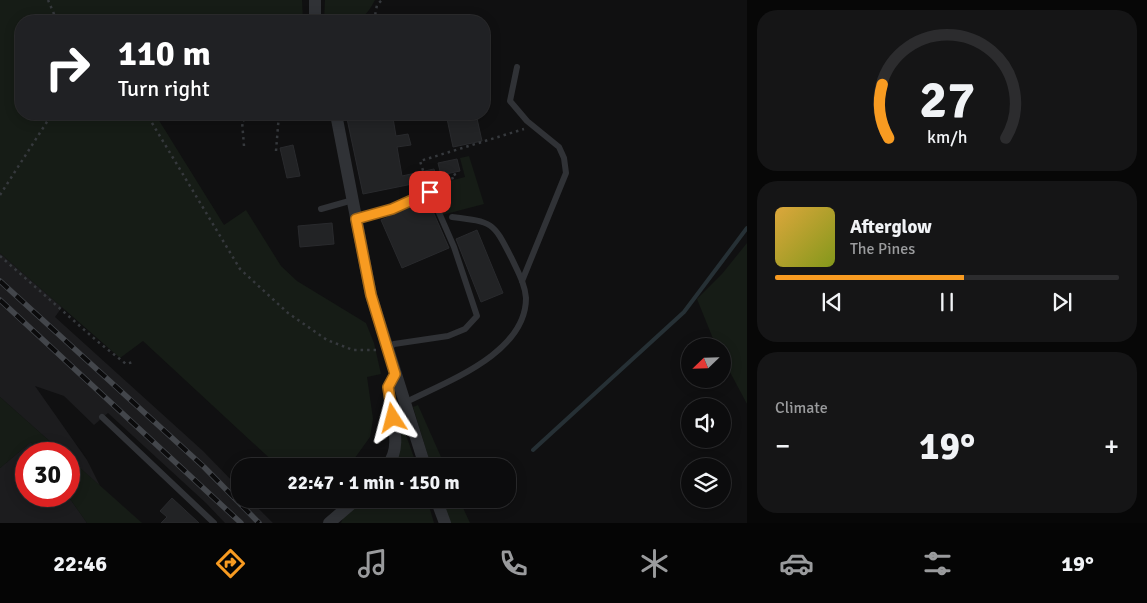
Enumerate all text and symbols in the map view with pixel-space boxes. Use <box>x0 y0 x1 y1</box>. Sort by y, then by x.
text: 110 m <box>118 32 211 75</box>
icon: right <box>35 35 100 100</box>
text: 27 <box>919 68 975 132</box>
text: Turn right <box>118 75 210 102</box>
text: km/h <box>927 126 967 148</box>
pin <box>409 171 451 213</box>
icon: arrive <box>416 178 444 206</box>
text: Afterglow <box>850 215 932 239</box>
text: The Pines <box>850 239 915 259</box>
icon: previous <box>818 288 846 316</box>
icon: pause <box>933 288 961 316</box>
icon: next <box>1048 288 1076 316</box>
north arrow <box>681 338 731 388</box>
map controls <box>681 338 731 508</box>
position arrow <box>366 391 418 443</box>
button: sound <box>681 398 731 448</box>
text: Climate <box>775 398 828 418</box>
text: 19° <box>919 423 975 470</box>
text: − <box>775 429 790 463</box>
text: + <box>1104 429 1119 463</box>
speed limit sign: 30 <box>15 442 80 507</box>
button: layers <box>681 458 731 508</box>
text: 22:47 · 1 min · 150 m <box>287 471 460 495</box>
icon: directions <box>213 546 248 581</box>
icon: music <box>355 546 390 581</box>
icon: phone <box>496 546 531 581</box>
icon: climate <box>637 546 672 581</box>
icon: car <box>779 546 814 581</box>
icon: filters <box>920 546 955 581</box>
text: 22:46 <box>53 550 107 577</box>
text: 19° <box>1061 550 1094 577</box>

